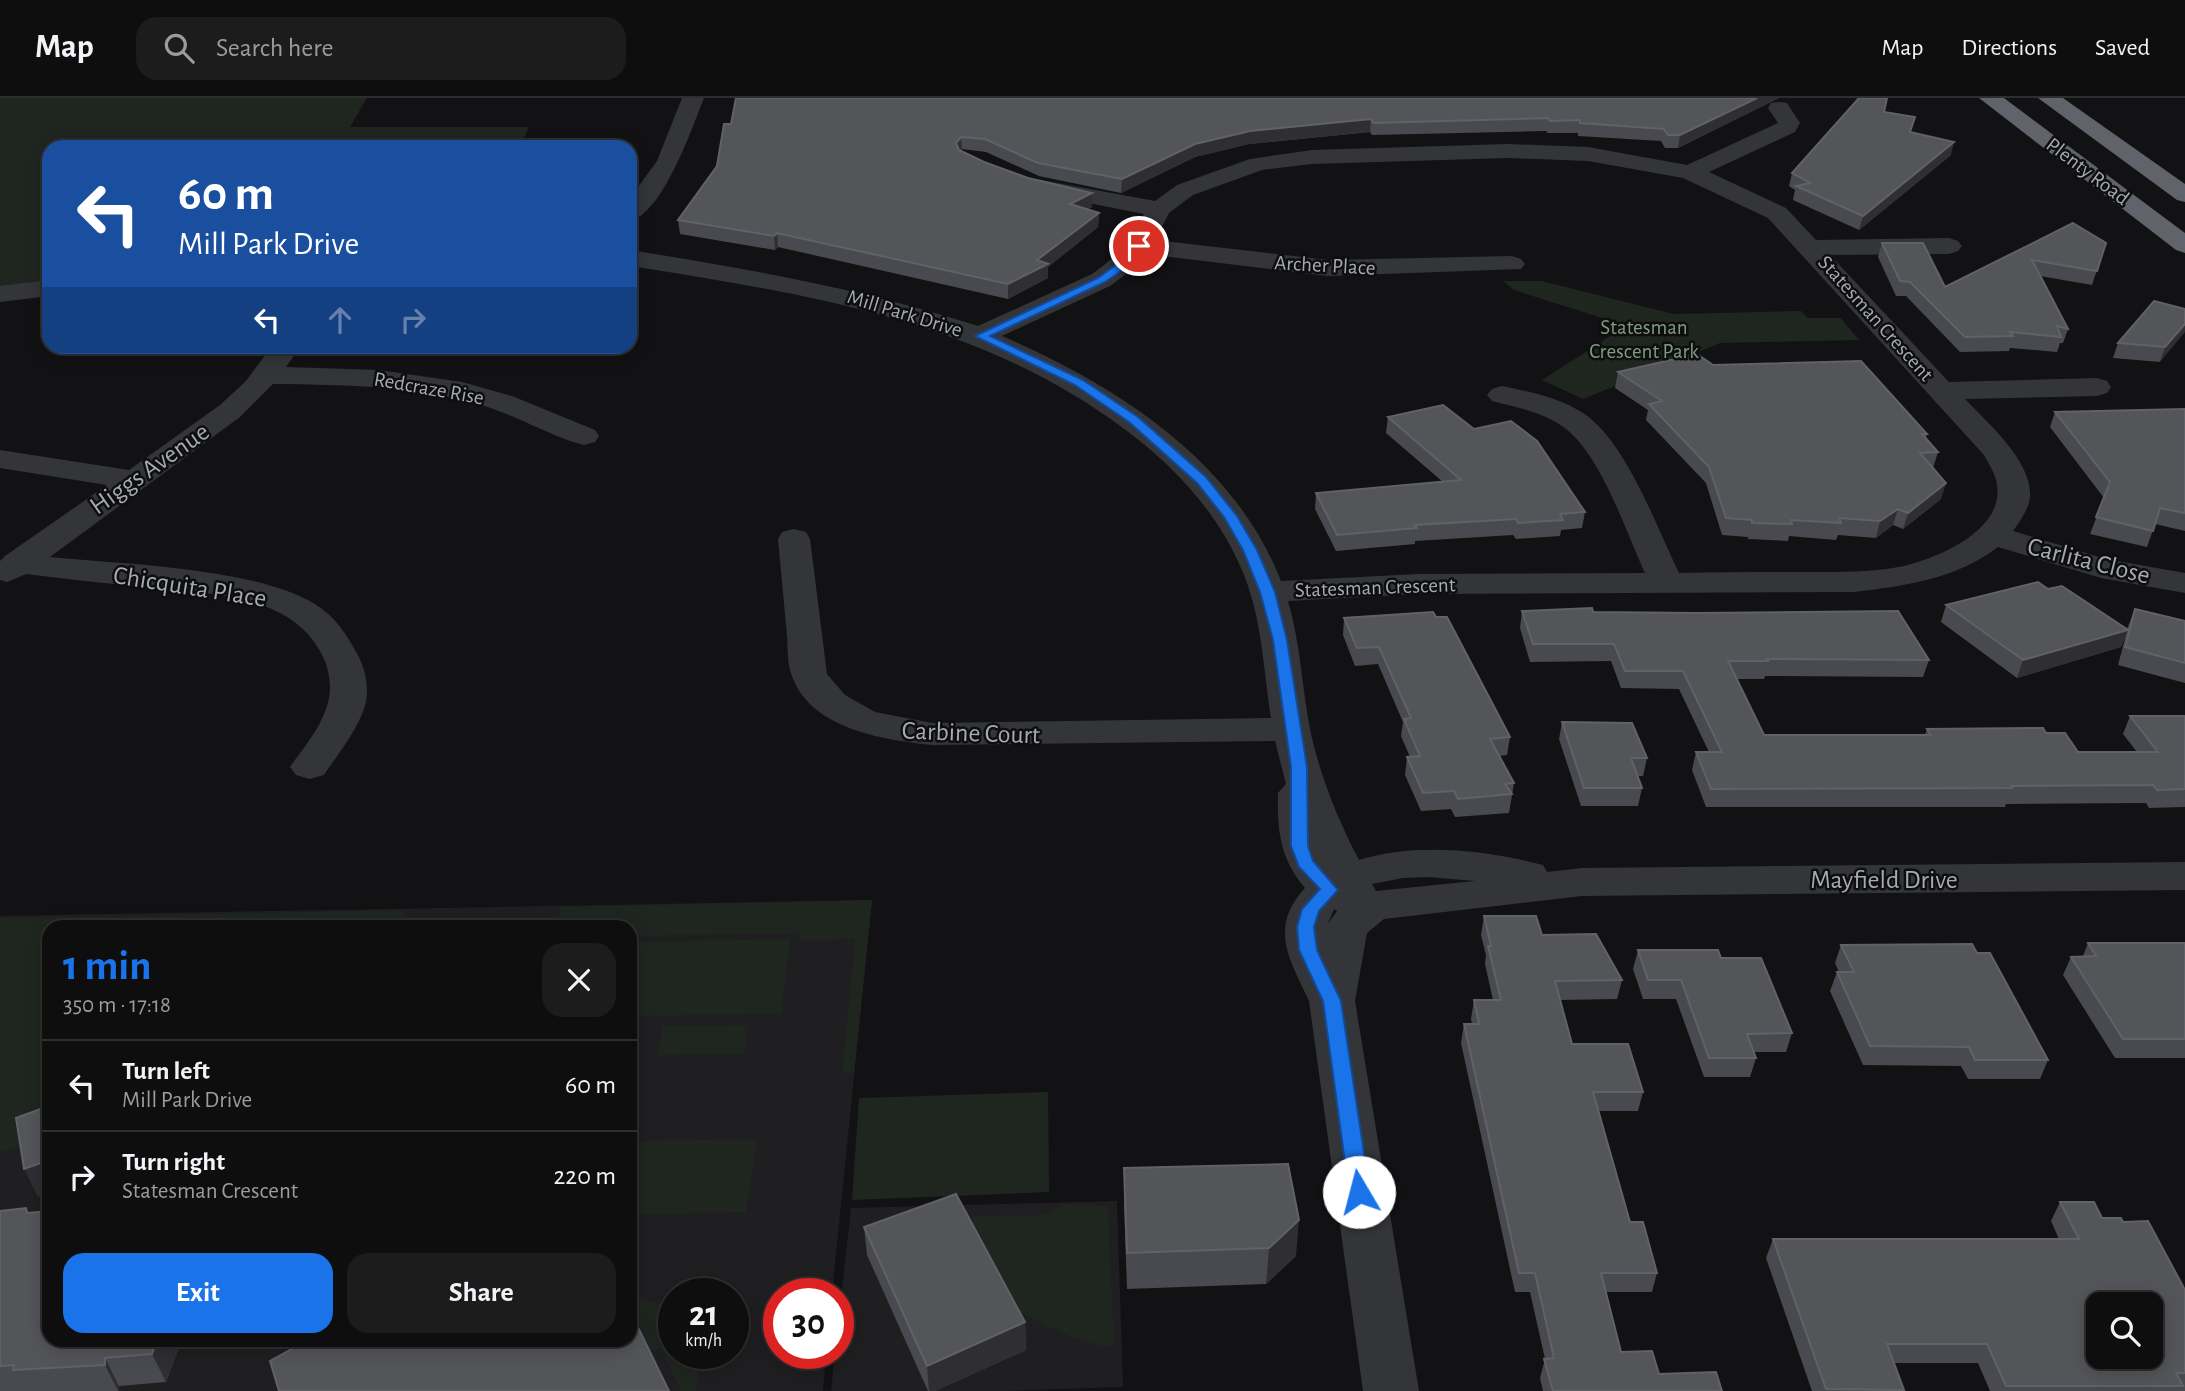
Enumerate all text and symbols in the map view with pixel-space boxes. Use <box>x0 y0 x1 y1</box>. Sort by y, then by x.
search box <box>136 17 626 80</box>
icon: search <box>160 29 198 67</box>
text: Map <box>35 31 94 64</box>
text: Search here <box>216 35 334 61</box>
text: Map <box>1881 36 1923 60</box>
text: Directions <box>1961 36 2057 60</box>
text: Saved <box>2095 36 2150 60</box>
street label: Plenty Road <box>2042 134 2133 209</box>
icon: left <box>63 168 154 259</box>
text: 60 m <box>178 170 274 219</box>
pin <box>1109 216 1169 276</box>
icon: arrive <box>1120 227 1158 265</box>
text: Mill Park Drive <box>178 228 359 260</box>
street label: Archer Place <box>1274 252 1376 279</box>
street label: Statesman Crescent <box>1814 252 1937 385</box>
street label: Mill Park Drive <box>845 286 965 341</box>
icon: left <box>248 301 286 339</box>
icon: ahead <box>321 301 359 339</box>
icon: right <box>394 301 432 339</box>
park label: Statesman Crescent Park <box>1589 317 1699 362</box>
street label: Redcraze Rise <box>372 368 486 408</box>
street label: Higgs Avenue <box>85 418 214 519</box>
street label: Carlita Close <box>2025 533 2153 589</box>
street label: Chicquita Place <box>111 562 268 612</box>
street label: Statesman Crescent <box>1294 574 1456 601</box>
street label: Carbine Court <box>901 718 1041 748</box>
street label: Mayfield Drive <box>1810 867 1958 893</box>
button: close <box>542 943 616 1017</box>
text: 1 min <box>63 945 152 987</box>
text: 350 m · 17:18 <box>63 994 171 1017</box>
text: Turn left <box>122 1058 210 1084</box>
icon: left <box>63 1067 101 1105</box>
text: 60 m <box>565 1072 616 1098</box>
text: Mill Park Drive <box>122 1089 252 1112</box>
text: Turn right <box>122 1149 225 1175</box>
position arrow <box>1322 1155 1396 1229</box>
icon: right <box>63 1158 101 1196</box>
text: 220 m <box>554 1163 616 1189</box>
text: Statesman Crescent <box>122 1180 298 1203</box>
button: Exit <box>63 1253 333 1333</box>
button: Share <box>347 1253 616 1333</box>
speed limit sign: 30 <box>763 1278 854 1369</box>
map controls <box>2086 1292 2163 1369</box>
button: search <box>2086 1292 2163 1369</box>
text: 21 <box>689 1297 718 1332</box>
text: km/h <box>685 1332 722 1350</box>

